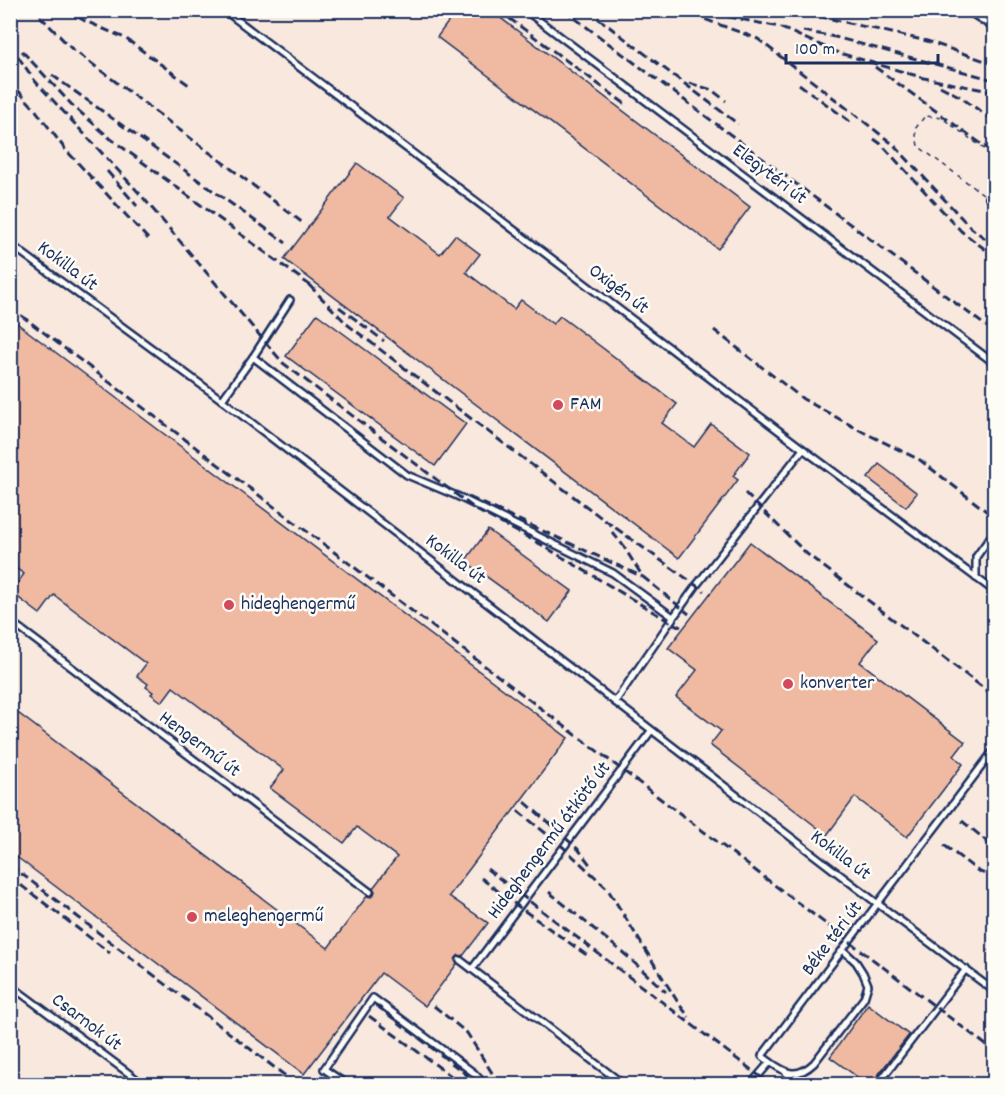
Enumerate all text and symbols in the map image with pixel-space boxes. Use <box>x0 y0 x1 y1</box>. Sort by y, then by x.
scale bar <box>786 27 938 65</box>
text: 100 m <box>795 38 835 63</box>
street label: Elegytéri út <box>726 138 812 212</box>
street label: Kokilla út <box>31 235 103 299</box>
street label: Oxigén út <box>582 258 654 322</box>
place label: FAM <box>570 391 602 419</box>
marker: FAM <box>551 398 565 412</box>
street label: Kokilla út <box>419 528 491 592</box>
place label: hideghengermű <box>241 591 356 619</box>
marker: hideghengermű <box>222 598 236 612</box>
place label: konverter <box>800 670 875 698</box>
marker: konverter <box>781 677 795 691</box>
street label: Hengermű út <box>152 705 246 785</box>
street label: Hideghengermű átkötő út <box>481 756 619 926</box>
street label: Kokilla út <box>804 824 876 888</box>
street label: Béke téri út <box>796 896 870 982</box>
place label: meleghengermű <box>204 903 324 931</box>
marker: meleghengermű <box>185 910 199 924</box>
street label: Csarnok út <box>45 987 127 1059</box>

